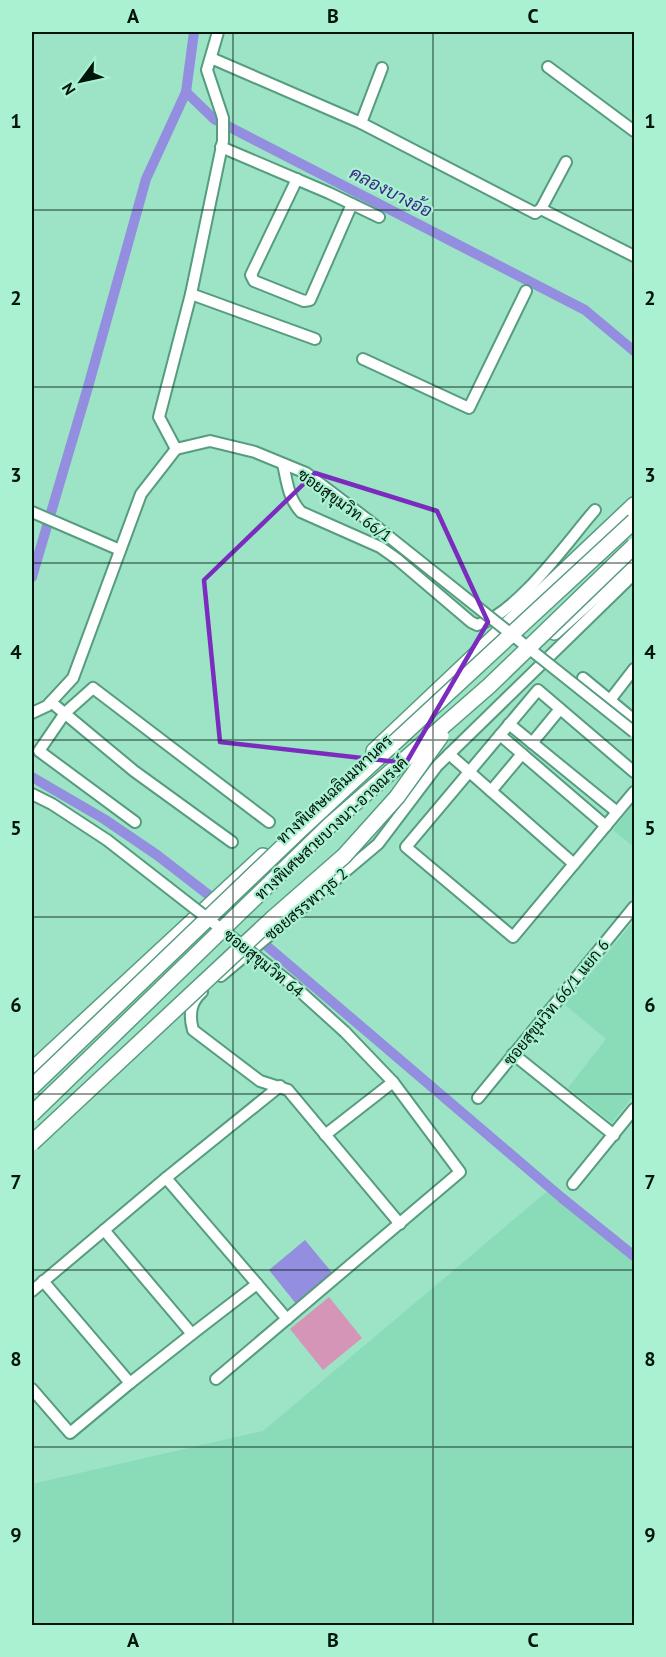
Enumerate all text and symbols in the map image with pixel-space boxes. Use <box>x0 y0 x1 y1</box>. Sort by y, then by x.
text: A <box>127 3 140 29</box>
text: B <box>327 3 339 29</box>
text: C <box>527 3 539 29</box>
north arrow <box>51 51 111 111</box>
text: N <box>57 79 80 99</box>
text: 1 <box>10 108 22 134</box>
text: 1 <box>644 108 656 134</box>
water label: คลองบางอ้อ <box>346 161 436 222</box>
text: 2 <box>10 285 22 311</box>
text: 2 <box>644 285 656 311</box>
text: 3 <box>10 462 22 488</box>
text: 3 <box>644 462 656 488</box>
street label: ซอยสุขุมวิท 66/1 <box>293 464 396 548</box>
text: 4 <box>10 639 22 665</box>
text: 4 <box>644 639 656 665</box>
street label: ทางพิเศษเฉลิมมหานคร <box>272 730 396 848</box>
street label: ทางพิเศษสายบางนา-อาจณรงค์ <box>249 750 412 904</box>
text: 5 <box>10 815 22 841</box>
text: 5 <box>644 815 656 841</box>
street label: ซอยสรรพาวุธ 2 <box>260 863 353 946</box>
street label: ซอยสุขุมวิท 64 <box>219 925 308 1003</box>
street label: ซอยสุขุมวิท 66/1 แยก 6 <box>499 935 615 1070</box>
text: 6 <box>10 992 22 1018</box>
text: 6 <box>644 992 656 1018</box>
text: 7 <box>10 1169 22 1195</box>
text: 7 <box>644 1169 656 1195</box>
text: 8 <box>10 1346 22 1372</box>
text: 8 <box>644 1346 656 1372</box>
text: 9 <box>10 1522 22 1548</box>
text: 9 <box>644 1522 656 1548</box>
text: A <box>127 1627 140 1653</box>
text: B <box>327 1627 339 1653</box>
text: C <box>527 1627 539 1653</box>

